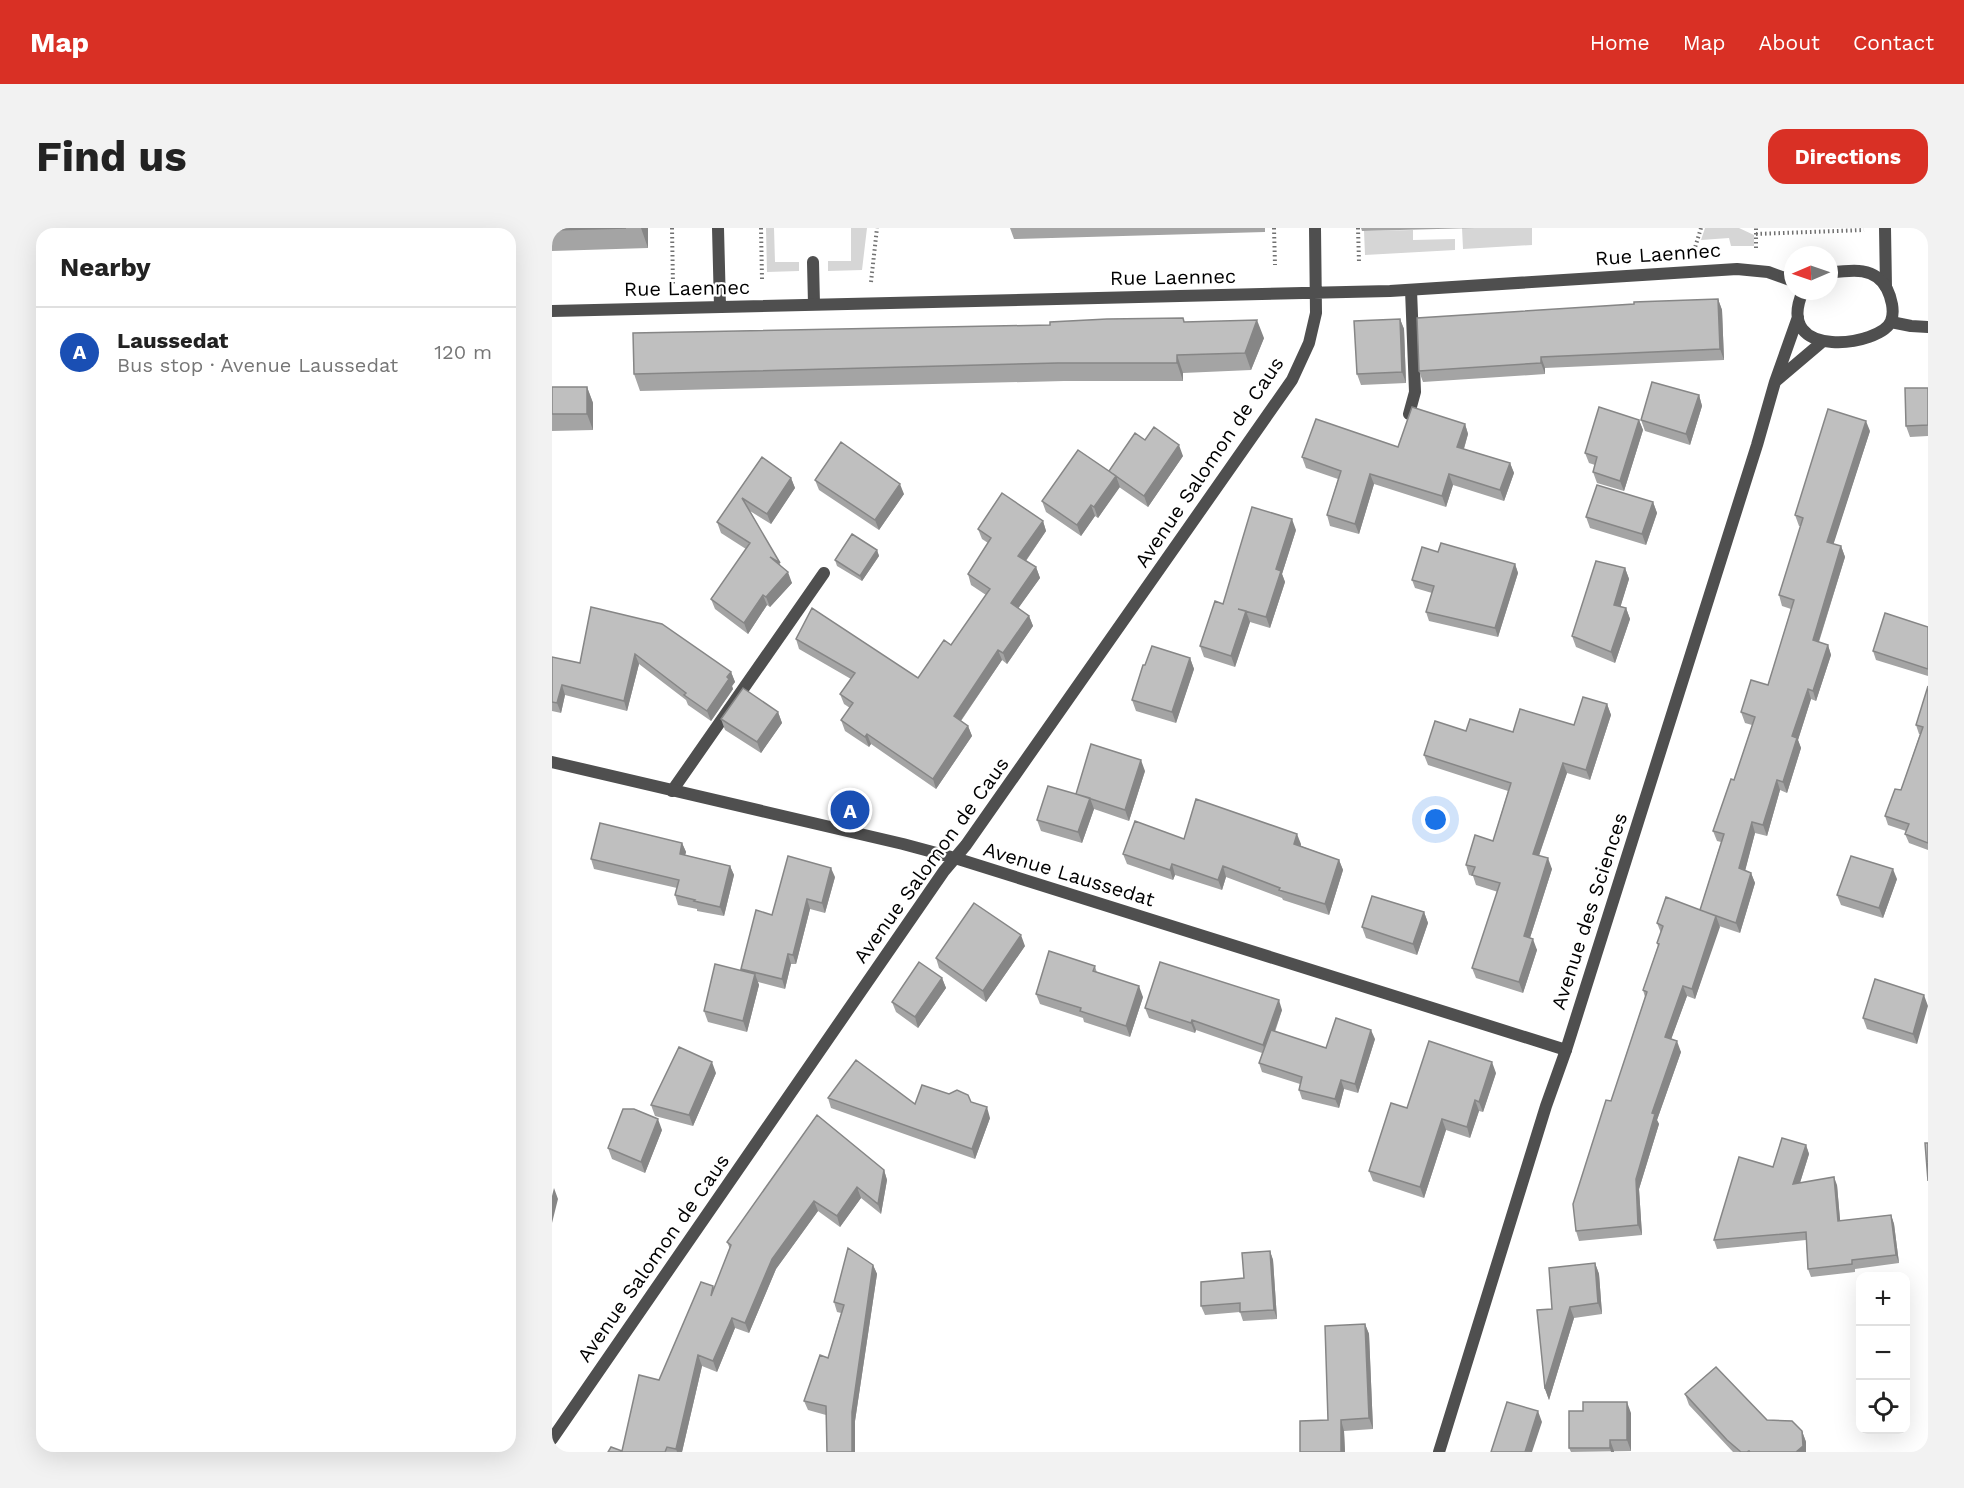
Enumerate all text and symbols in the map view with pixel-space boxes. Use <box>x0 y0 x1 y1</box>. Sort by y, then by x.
text: Map <box>30 26 89 59</box>
text: Home <box>1590 30 1650 55</box>
text: Map <box>1683 30 1726 55</box>
text: About <box>1759 30 1820 55</box>
text: Contact <box>1853 30 1934 55</box>
button: Directions <box>1768 129 1928 184</box>
text: Find us <box>36 132 187 181</box>
street label: Rue Laennec <box>1594 238 1722 270</box>
north arrow <box>1784 246 1838 300</box>
text: Nearby <box>60 252 151 282</box>
street label: Rue Laennec <box>1110 264 1236 290</box>
street label: Rue Laennec <box>624 275 750 301</box>
text: Laussedat <box>117 328 228 353</box>
text: A <box>73 340 86 364</box>
text: 120 m <box>434 340 492 364</box>
street label: Avenue Salomon de Caus <box>1130 352 1288 572</box>
text: Bus stop · Avenue Laussedat <box>117 353 398 377</box>
street label: Avenue Salomon de Caus <box>848 752 1014 968</box>
pin: A <box>830 788 870 832</box>
your location <box>1421 805 1450 834</box>
street label: Avenue des Sciences <box>1546 810 1632 1012</box>
street label: Avenue Laussedat <box>981 837 1158 912</box>
street label: Avenue Salomon de Caus <box>572 1149 734 1367</box>
map controls <box>1856 1272 1910 1434</box>
button: + <box>1856 1272 1910 1326</box>
button: − <box>1856 1326 1910 1380</box>
button: locate <box>1856 1380 1910 1434</box>

